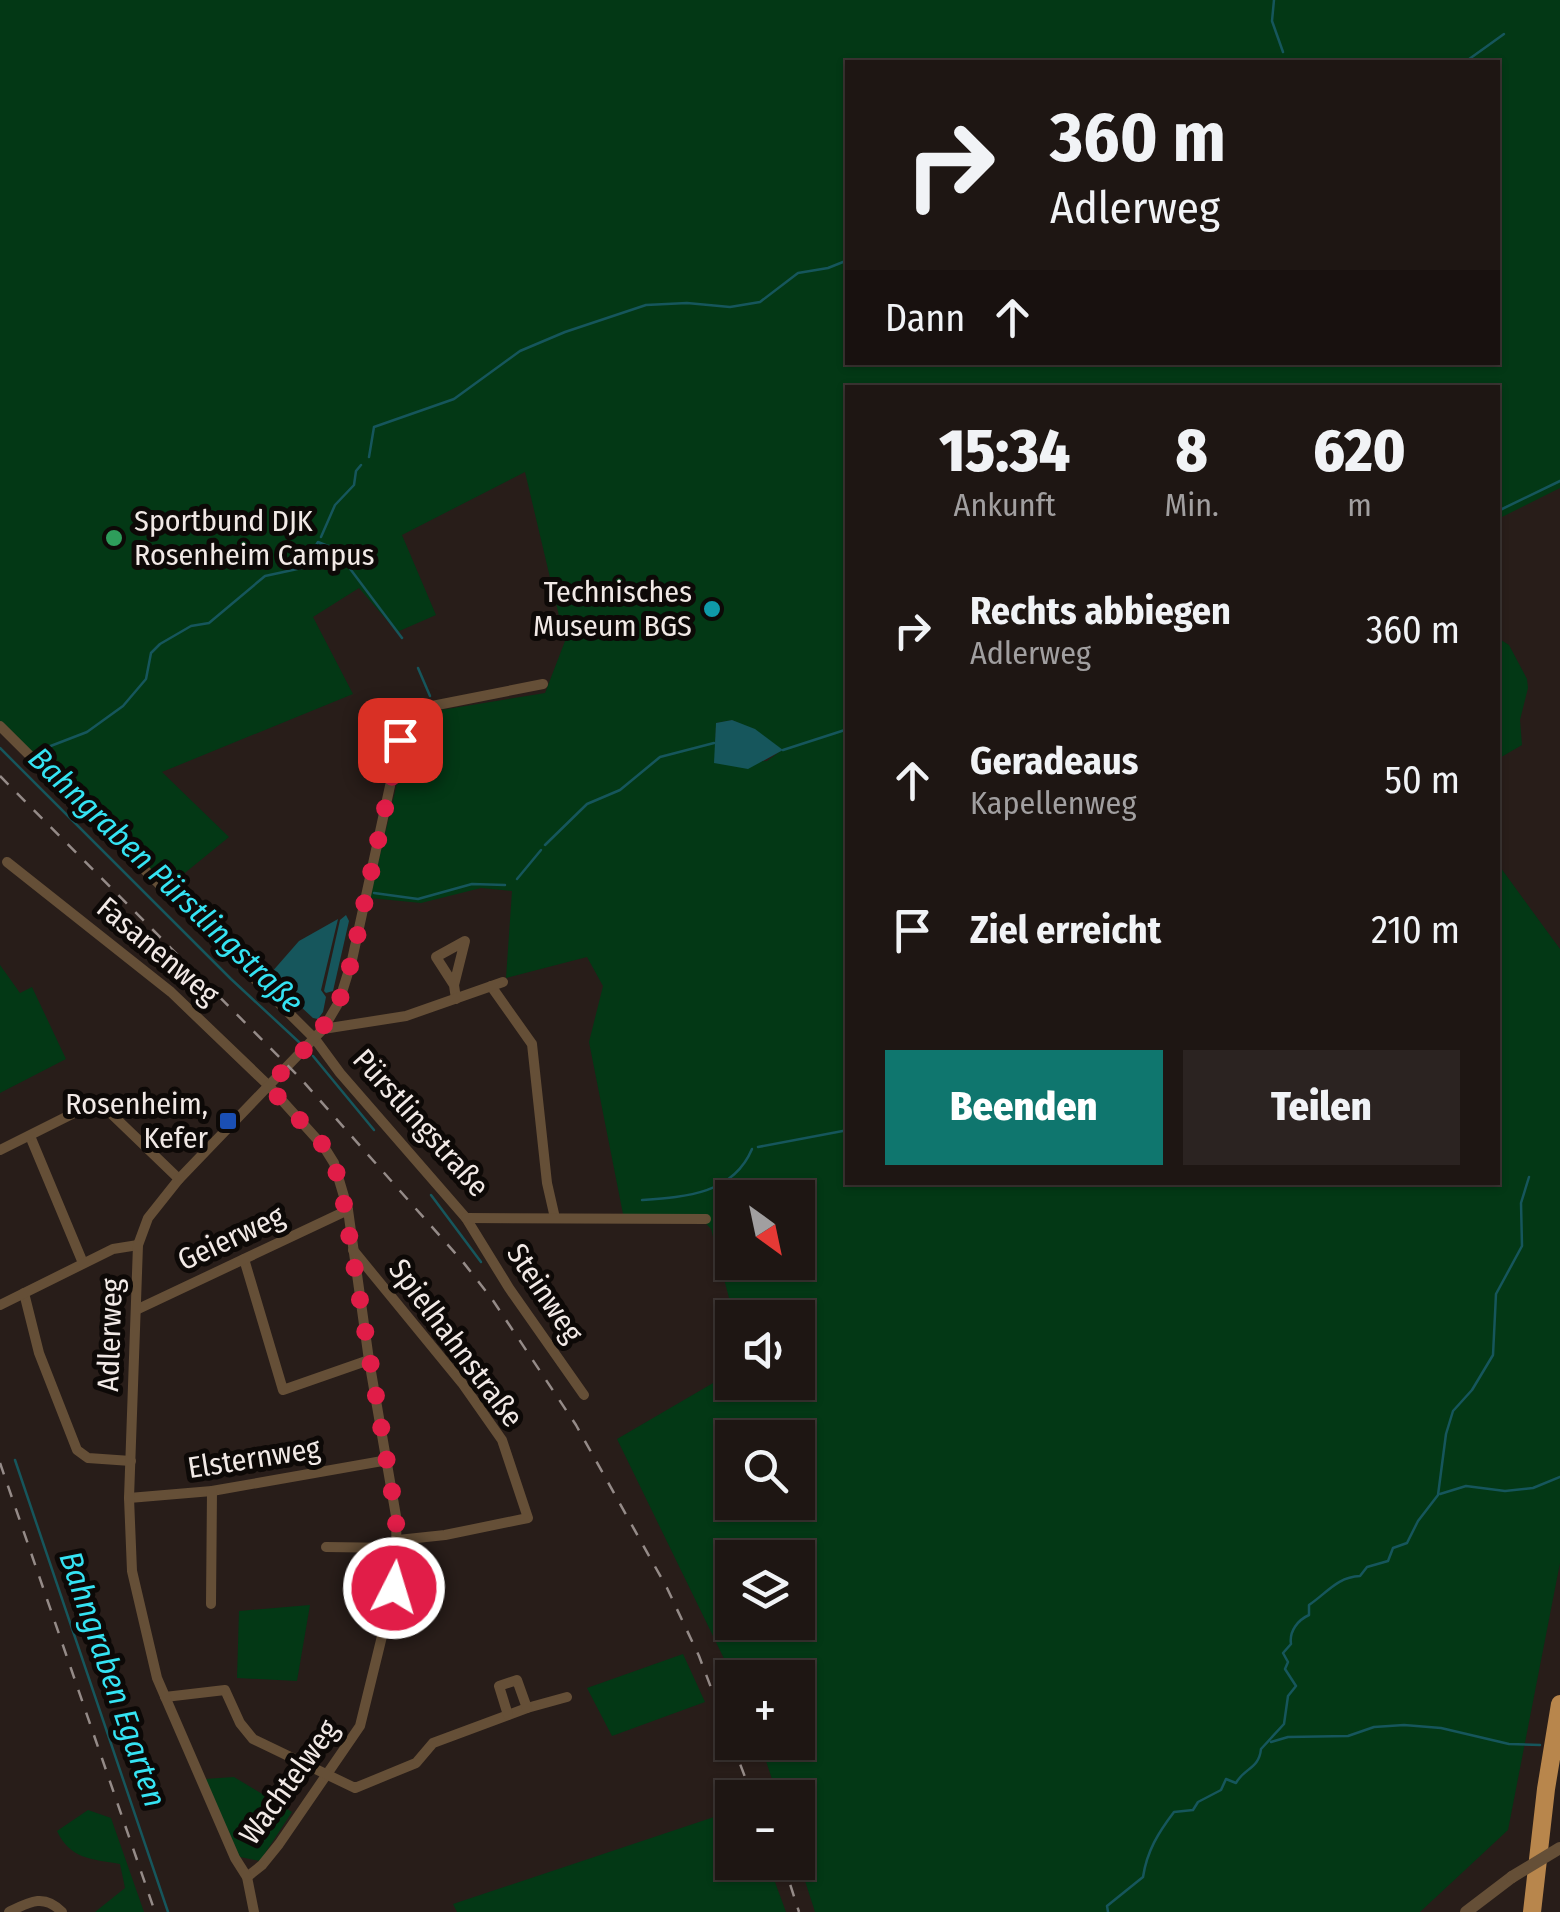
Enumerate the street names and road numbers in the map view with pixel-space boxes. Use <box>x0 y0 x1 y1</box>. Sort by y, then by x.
street label: Fasanenweg <box>90 890 227 1013</box>
street label: Pürstlingstraße <box>345 1042 497 1204</box>
street label: Geierweg <box>172 1197 291 1278</box>
street label: Steinweg <box>499 1237 591 1350</box>
street label: Spielhahnstraße <box>381 1252 531 1434</box>
street label: Adlerweg <box>90 1277 130 1392</box>
street label: Elsternweg <box>185 1430 324 1486</box>
street label: Wachtelweg <box>232 1712 347 1851</box>

